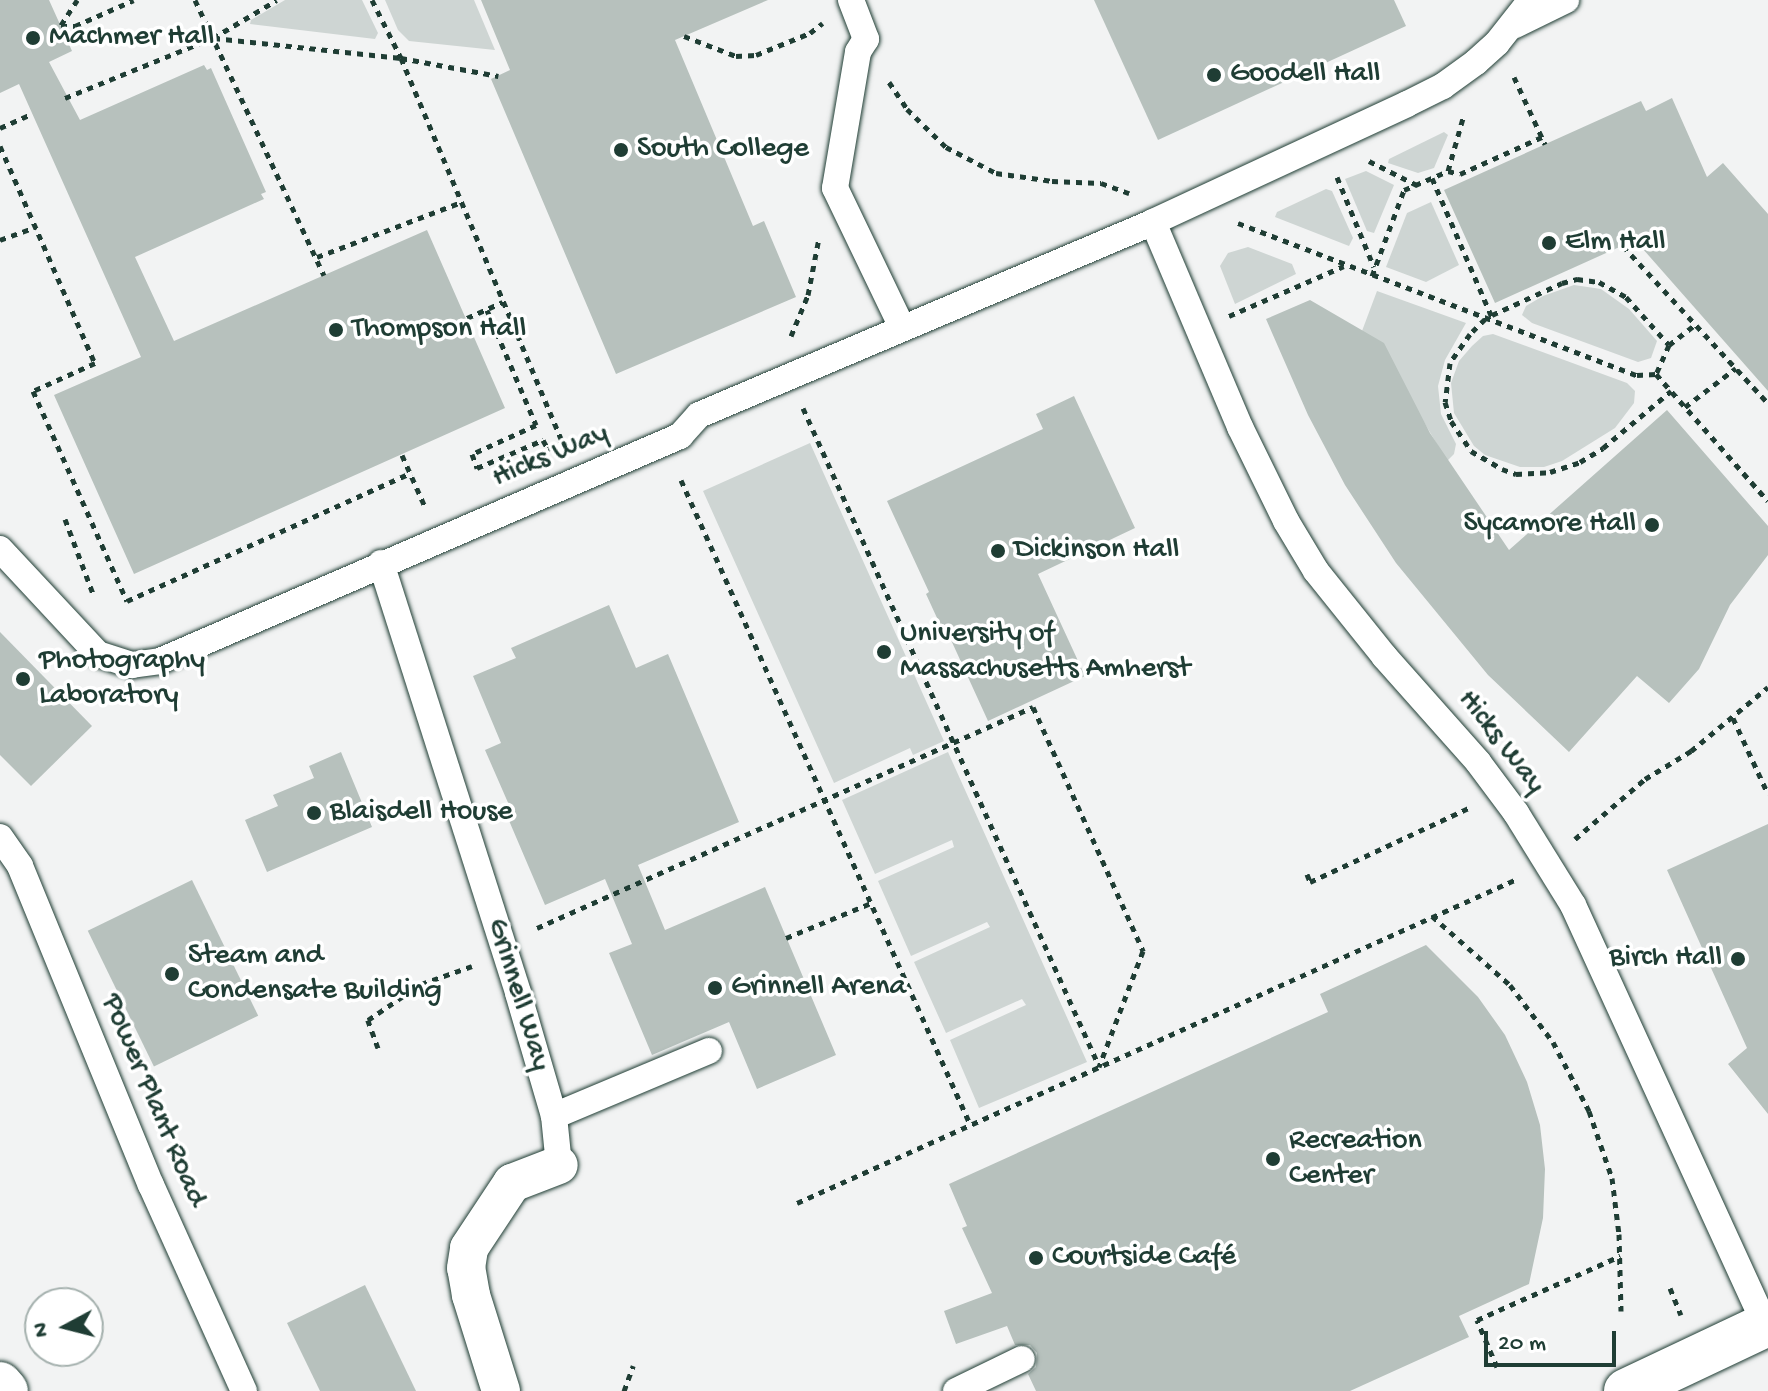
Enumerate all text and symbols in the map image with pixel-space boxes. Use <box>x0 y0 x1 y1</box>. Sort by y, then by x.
place label: Machmer Hall <box>49 20 214 56</box>
marker: Machmer Hall <box>24 29 42 47</box>
place label: Goodell Hall <box>1230 57 1380 93</box>
marker: Goodell Hall <box>1205 66 1223 84</box>
place label: South College <box>637 132 809 168</box>
marker: South College <box>612 141 630 159</box>
place label: Elm Hall <box>1565 225 1666 261</box>
marker: Elm Hall <box>1540 234 1558 252</box>
place label: Thompson Hall <box>352 312 526 348</box>
marker: Thompson Hall <box>327 321 345 339</box>
street label: Hicks Way <box>488 417 614 497</box>
place label: Sycamore Hall <box>1463 507 1636 543</box>
marker: Sycamore Hall <box>1643 516 1661 534</box>
place label: Dickinson Hall <box>1014 533 1179 569</box>
marker: Dickinson Hall <box>989 542 1007 560</box>
place label: University of Massachusetts Amherst <box>900 617 1190 688</box>
marker: University of Massachusetts Amherst <box>875 643 893 661</box>
place label: Photography Laboratory <box>39 644 205 714</box>
marker: Photography Laboratory <box>14 670 32 688</box>
street label: Hicks Way <box>1448 684 1552 802</box>
place label: Blaisdell House <box>330 795 513 831</box>
marker: Blaisdell House <box>305 804 323 822</box>
street label: Grinnell Way <box>477 915 557 1075</box>
place label: Steam and Condensate Building <box>188 939 442 1010</box>
place label: Birch Hall <box>1609 941 1722 977</box>
marker: Birch Hall <box>1729 950 1747 968</box>
marker: Steam and Condensate Building <box>163 965 181 983</box>
place label: Grinnell Arena <box>731 970 906 1006</box>
marker: Grinnell Arena <box>706 979 724 997</box>
street label: Power Plant Road <box>91 989 213 1213</box>
place label: Recreation Center <box>1289 1124 1422 1194</box>
marker: Recreation Center <box>1264 1150 1282 1168</box>
place label: Courtside Café <box>1052 1240 1236 1276</box>
marker: Courtside Café <box>1027 1249 1045 1267</box>
north arrow <box>24 1287 104 1367</box>
scale bar <box>1488 1315 1620 1365</box>
text: N <box>28 1321 56 1338</box>
text: 20 m <box>1498 1330 1546 1359</box>

